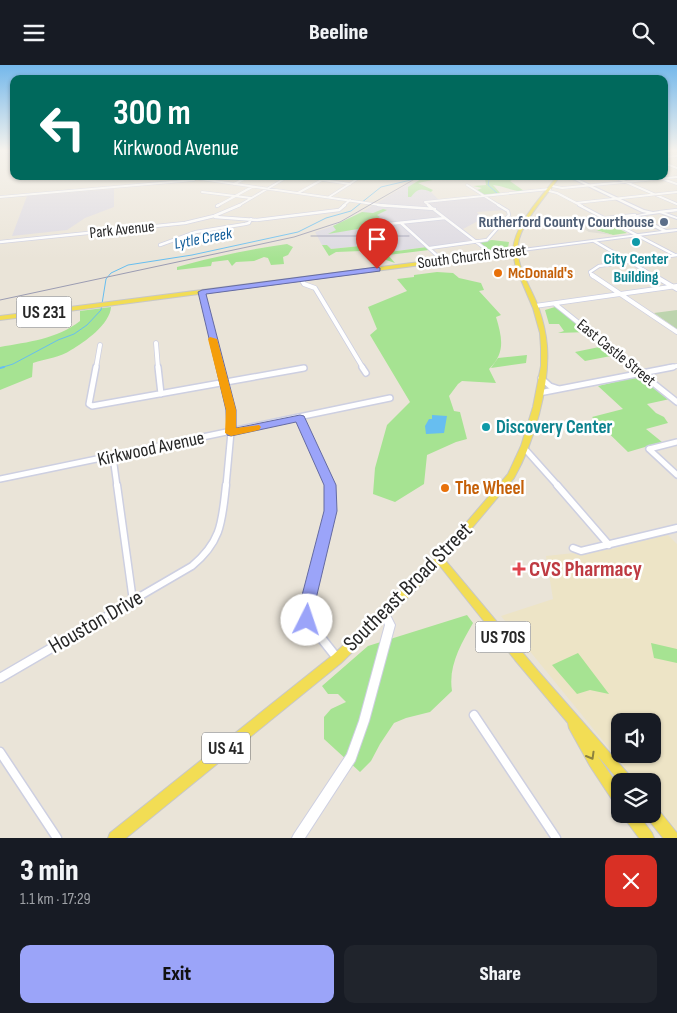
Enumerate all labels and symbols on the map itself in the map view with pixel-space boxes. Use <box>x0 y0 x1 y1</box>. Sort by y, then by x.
place label: Rutherford County Courthouse <box>478 213 654 232</box>
marker: Rutherford County Courthouse <box>658 216 670 228</box>
street label: Park Avenue <box>89 217 155 243</box>
pin <box>356 218 398 269</box>
water label: Lytle Creek <box>173 224 234 254</box>
marker: City Center Building <box>630 236 642 248</box>
street label: South Church Street <box>416 241 528 273</box>
place label: City Center Building <box>603 250 669 287</box>
place label: McDonald's <box>508 264 573 283</box>
marker: McDonald's <box>492 267 504 279</box>
road number: US 231 <box>17 297 72 327</box>
street label: East Castle Street <box>573 316 659 391</box>
place label: Discovery Center <box>496 416 613 439</box>
marker: Discovery Center <box>480 421 492 433</box>
street label: Kirkwood Avenue <box>95 426 207 472</box>
place label: The Wheel <box>455 477 524 500</box>
marker: The Wheel <box>439 482 451 494</box>
street label: Southeast Broad Street <box>338 517 478 657</box>
place label: CVS Pharmacy <box>529 556 642 583</box>
marker: CVS Pharmacy <box>513 563 525 575</box>
street label: Houston Drive <box>44 584 148 660</box>
position arrow <box>280 593 332 645</box>
road number: US 70S <box>476 621 530 653</box>
road number: US 41 <box>202 733 250 763</box>
one-way arrow <box>585 751 595 760</box>

